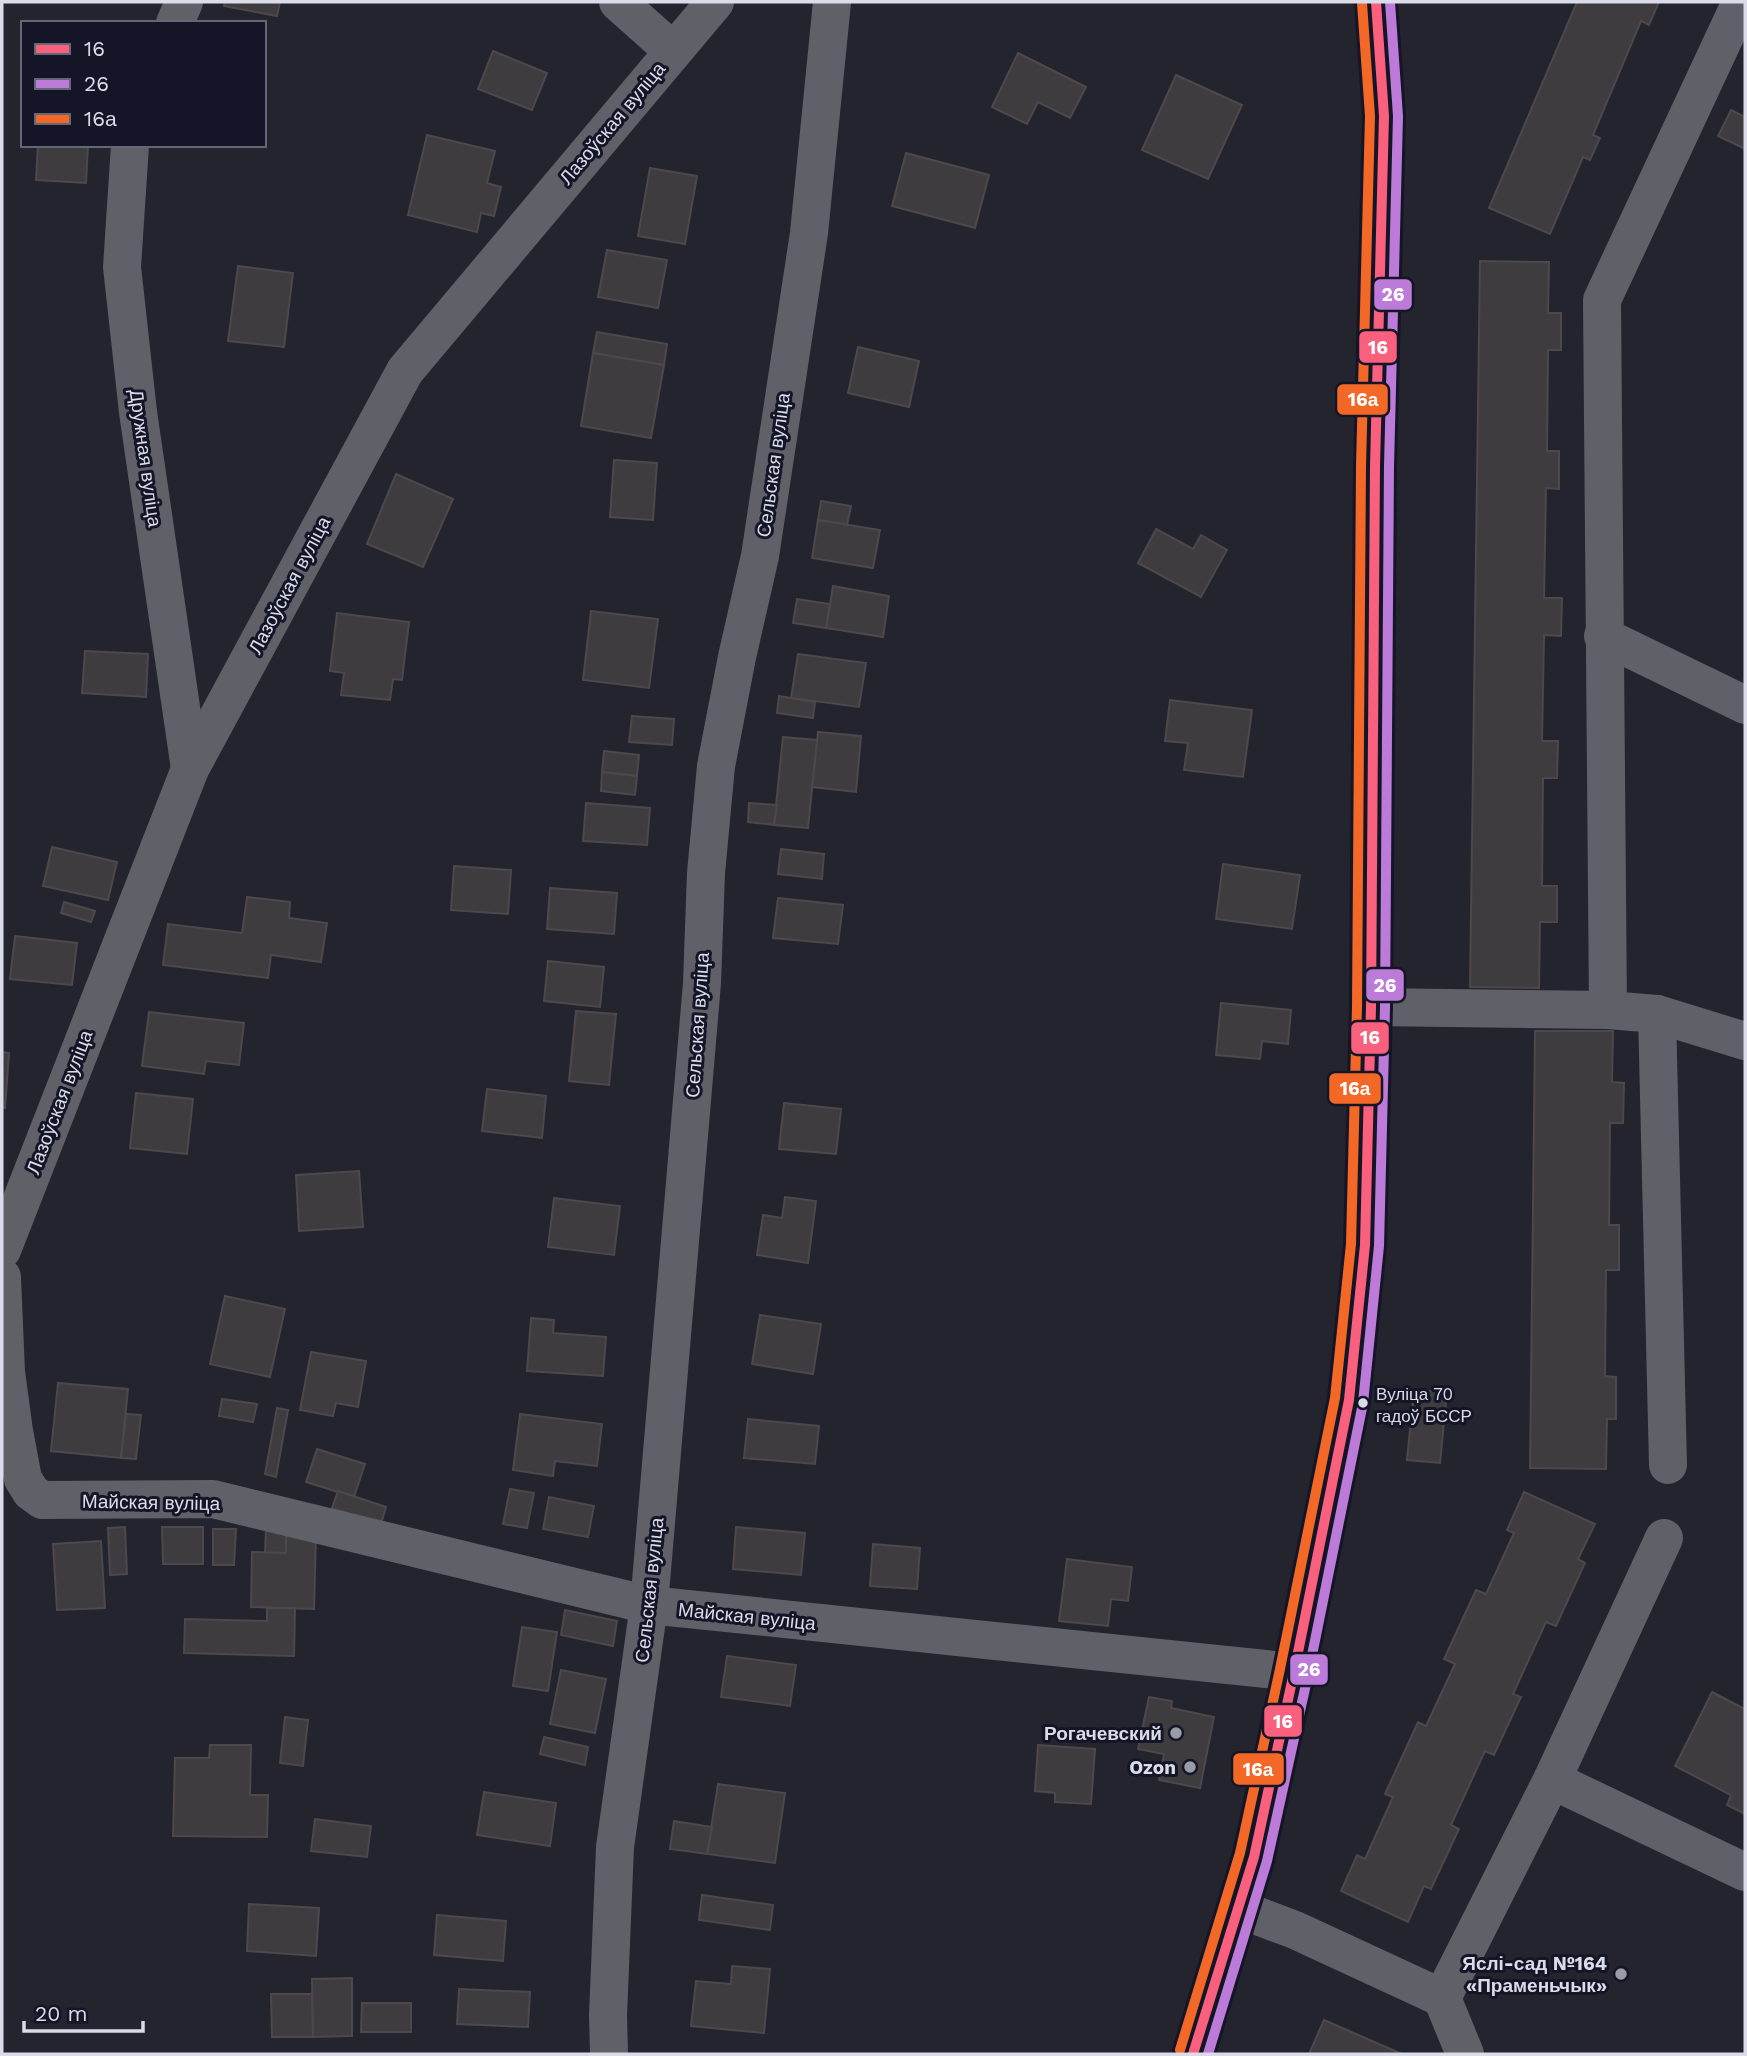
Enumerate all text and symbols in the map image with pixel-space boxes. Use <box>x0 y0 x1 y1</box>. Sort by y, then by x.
legend <box>21 21 266 147</box>
text: 16 <box>84 36 105 61</box>
street label: Лазоўская вуліца <box>555 57 670 189</box>
text: 26 <box>84 71 109 96</box>
text: 16а <box>84 106 117 131</box>
line badge: 26 <box>1373 278 1413 311</box>
text: 26 <box>1381 283 1405 306</box>
line badge: 16 <box>1358 330 1398 364</box>
text: 16 <box>1368 336 1388 359</box>
line badge: 16а <box>1336 383 1389 416</box>
street label: Дружная вуліца <box>124 388 167 529</box>
text: 16а <box>1348 388 1379 411</box>
street label: Сельская вуліца <box>752 391 795 539</box>
street label: Лазоўская вуліца <box>243 512 336 658</box>
street label: Сельская вуліца <box>681 951 714 1099</box>
line badge: 26 <box>1365 968 1405 1002</box>
text: 26 <box>1373 974 1397 997</box>
line badge: 16 <box>1350 1021 1390 1055</box>
street label: Лазоўская вуліца <box>21 1026 98 1177</box>
text: 16 <box>1360 1026 1380 1049</box>
line badge: 16а <box>1328 1072 1382 1105</box>
text: 16а <box>1340 1077 1371 1100</box>
place label: Вуліца 70 гадоў БССР <box>1376 1384 1472 1426</box>
marker: Вуліца 70 гадоў БССР <box>1356 1396 1370 1410</box>
street label: Майская вуліца <box>82 1490 221 1515</box>
street label: Сельская вуліца <box>630 1516 669 1664</box>
street label: Майская вуліца <box>677 1598 817 1635</box>
line badge: 26 <box>1289 1653 1329 1686</box>
text: 26 <box>1297 1658 1321 1681</box>
line badge: 16 <box>1263 1704 1303 1738</box>
text: 16 <box>1273 1710 1293 1733</box>
place label: Рогачевский <box>1044 1722 1162 1745</box>
marker: Рогачевский <box>1168 1725 1184 1741</box>
line badge: 16а <box>1232 1752 1285 1786</box>
place label: Ozon <box>1129 1756 1176 1779</box>
text: 16а <box>1243 1758 1274 1781</box>
marker: Ozon <box>1182 1759 1198 1775</box>
place label: Яслі-сад №164 «Праменьчык» <box>1462 1952 1607 1997</box>
marker: Яслі-сад №164 «Праменьчык» <box>1613 1966 1629 1982</box>
scale bar <box>24 1990 144 2034</box>
text: 20 m <box>35 2001 87 2026</box>

